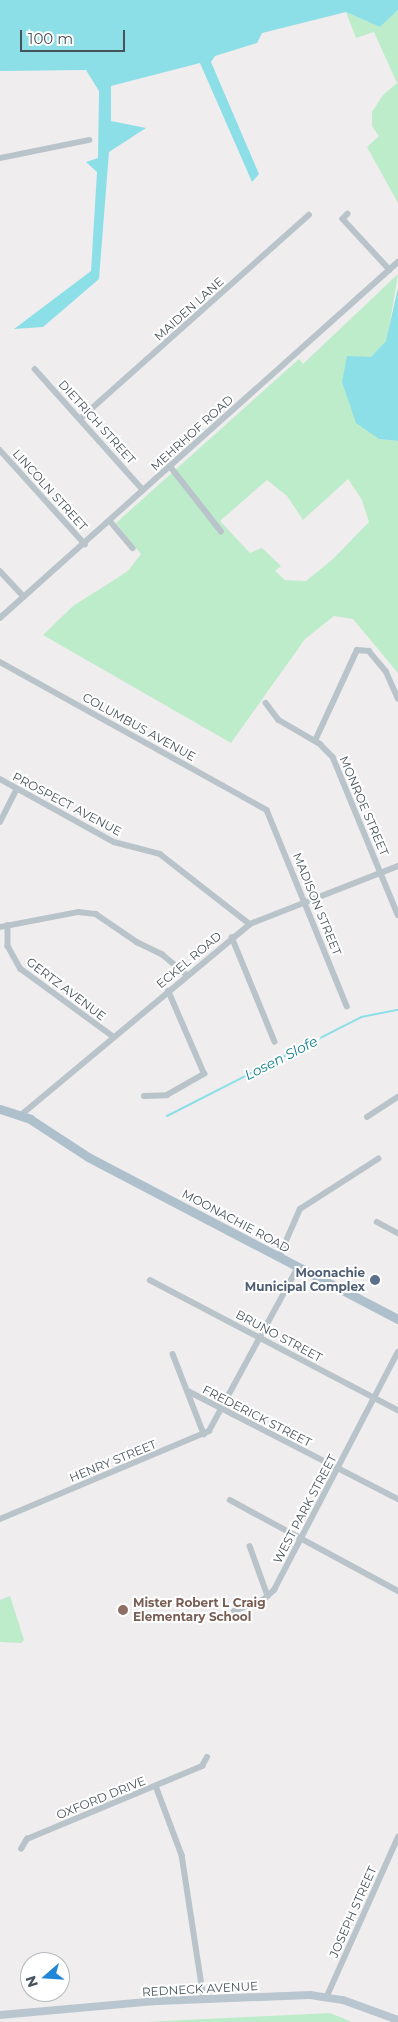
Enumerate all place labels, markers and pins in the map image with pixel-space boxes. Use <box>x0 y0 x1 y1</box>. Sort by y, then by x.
place label: Moonachie Municipal Complex <box>245 1266 365 1294</box>
marker: Moonachie Municipal Complex <box>369 1274 381 1286</box>
place label: Mister Robert L Craig Elementary School <box>133 1596 266 1624</box>
marker: Mister Robert L Craig Elementary School <box>117 1604 129 1616</box>

